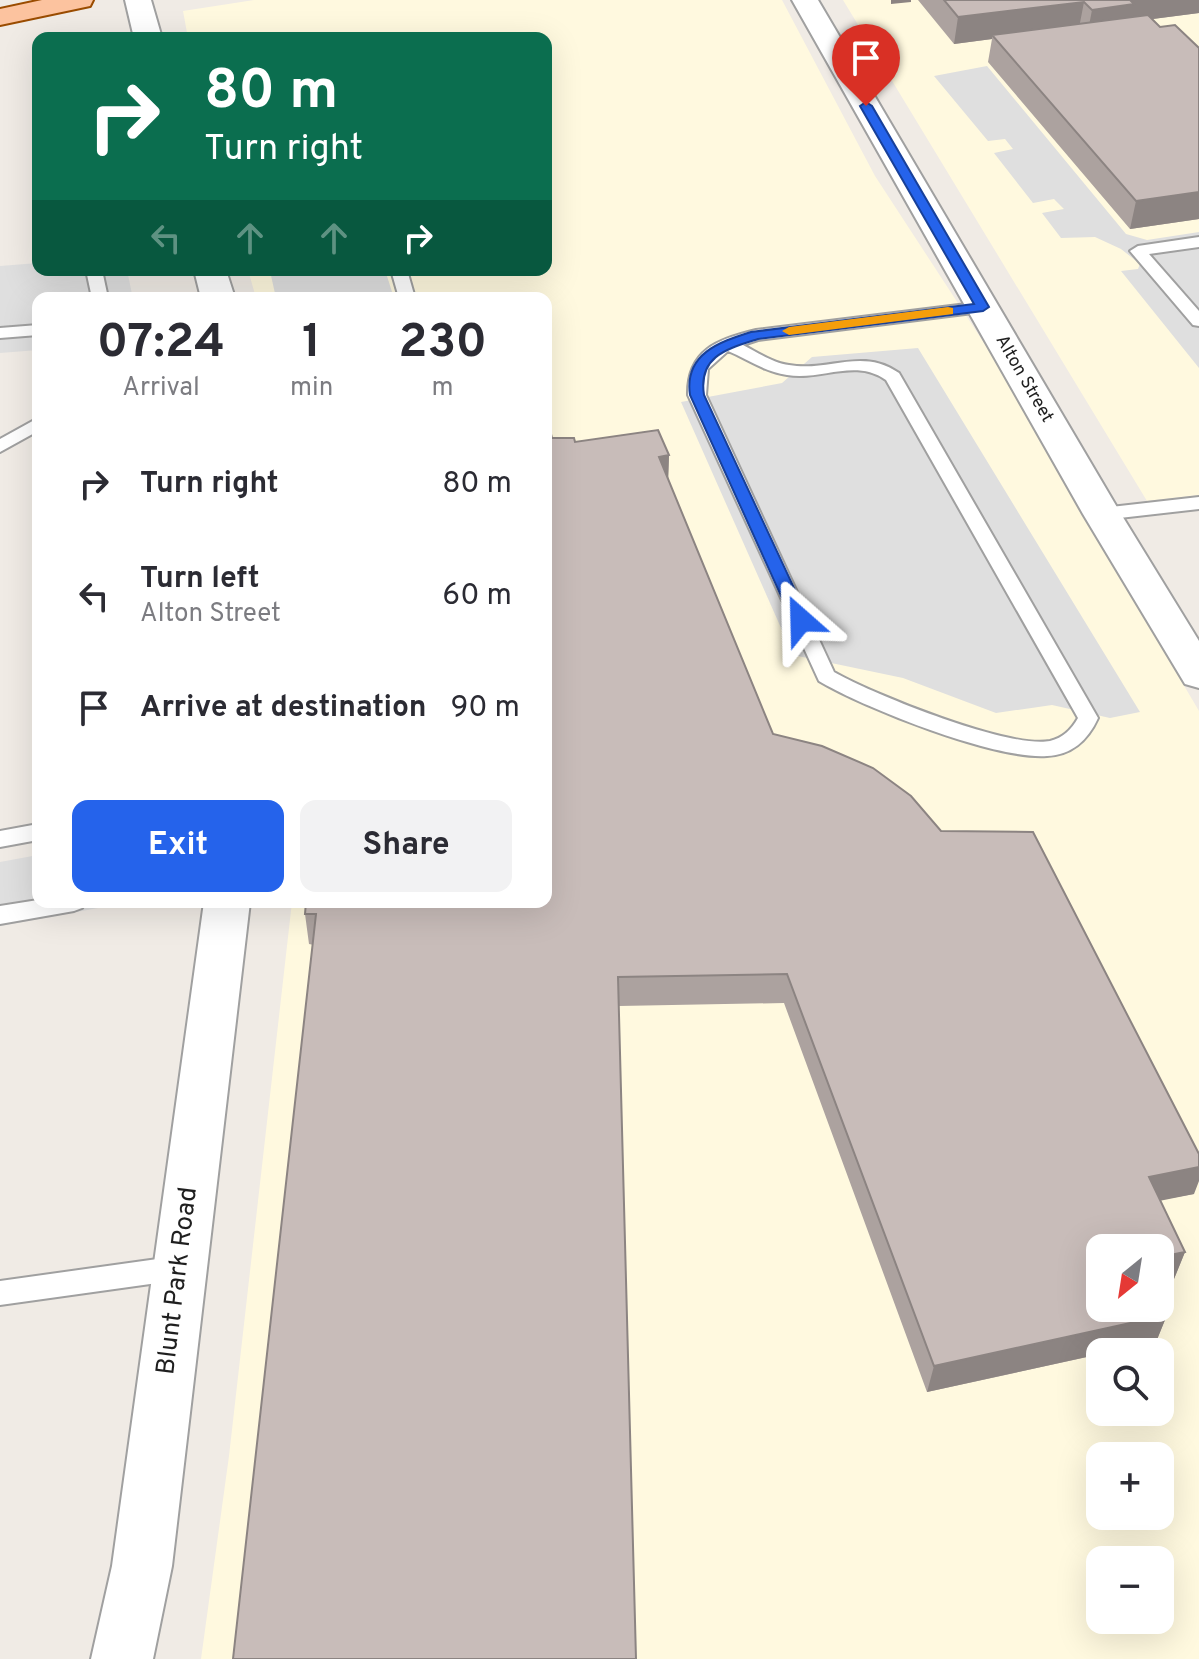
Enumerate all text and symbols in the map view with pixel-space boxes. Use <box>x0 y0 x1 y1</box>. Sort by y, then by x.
pin <box>832 24 900 106</box>
icon: arrive <box>844 36 888 80</box>
text: 80 m <box>204 58 338 128</box>
icon: right <box>72 64 176 168</box>
text: Turn right <box>204 127 363 173</box>
icon: left <box>144 216 188 260</box>
icon: ahead <box>228 216 272 260</box>
icon: ahead <box>312 216 356 260</box>
icon: right <box>396 216 440 260</box>
text: 07:24 <box>97 314 225 374</box>
text: 1 <box>302 314 321 374</box>
text: 230 <box>398 314 487 374</box>
street label: Alton Street <box>990 331 1058 427</box>
text: Arrival <box>122 372 200 405</box>
text: min <box>290 372 333 405</box>
text: m <box>432 372 454 405</box>
icon: right <box>72 462 116 506</box>
text: Turn right <box>140 466 278 503</box>
text: 80 m <box>442 466 512 503</box>
text: Turn left <box>140 561 260 598</box>
icon: left <box>72 574 116 618</box>
text: 60 m <box>442 578 512 615</box>
position arrow <box>759 578 843 662</box>
text: Alton Street <box>140 598 281 631</box>
icon: arrive <box>72 686 116 730</box>
text: Arrive at destination <box>140 690 426 727</box>
text: 90 m <box>450 690 520 727</box>
button: Exit <box>72 800 284 892</box>
button: Share <box>300 800 512 892</box>
street label: Blunt Park Road <box>150 1185 206 1377</box>
north arrow <box>1086 1234 1174 1322</box>
map controls <box>1086 1234 1174 1634</box>
button: search <box>1086 1338 1174 1426</box>
button: + <box>1086 1442 1174 1530</box>
button: − <box>1086 1546 1174 1634</box>

